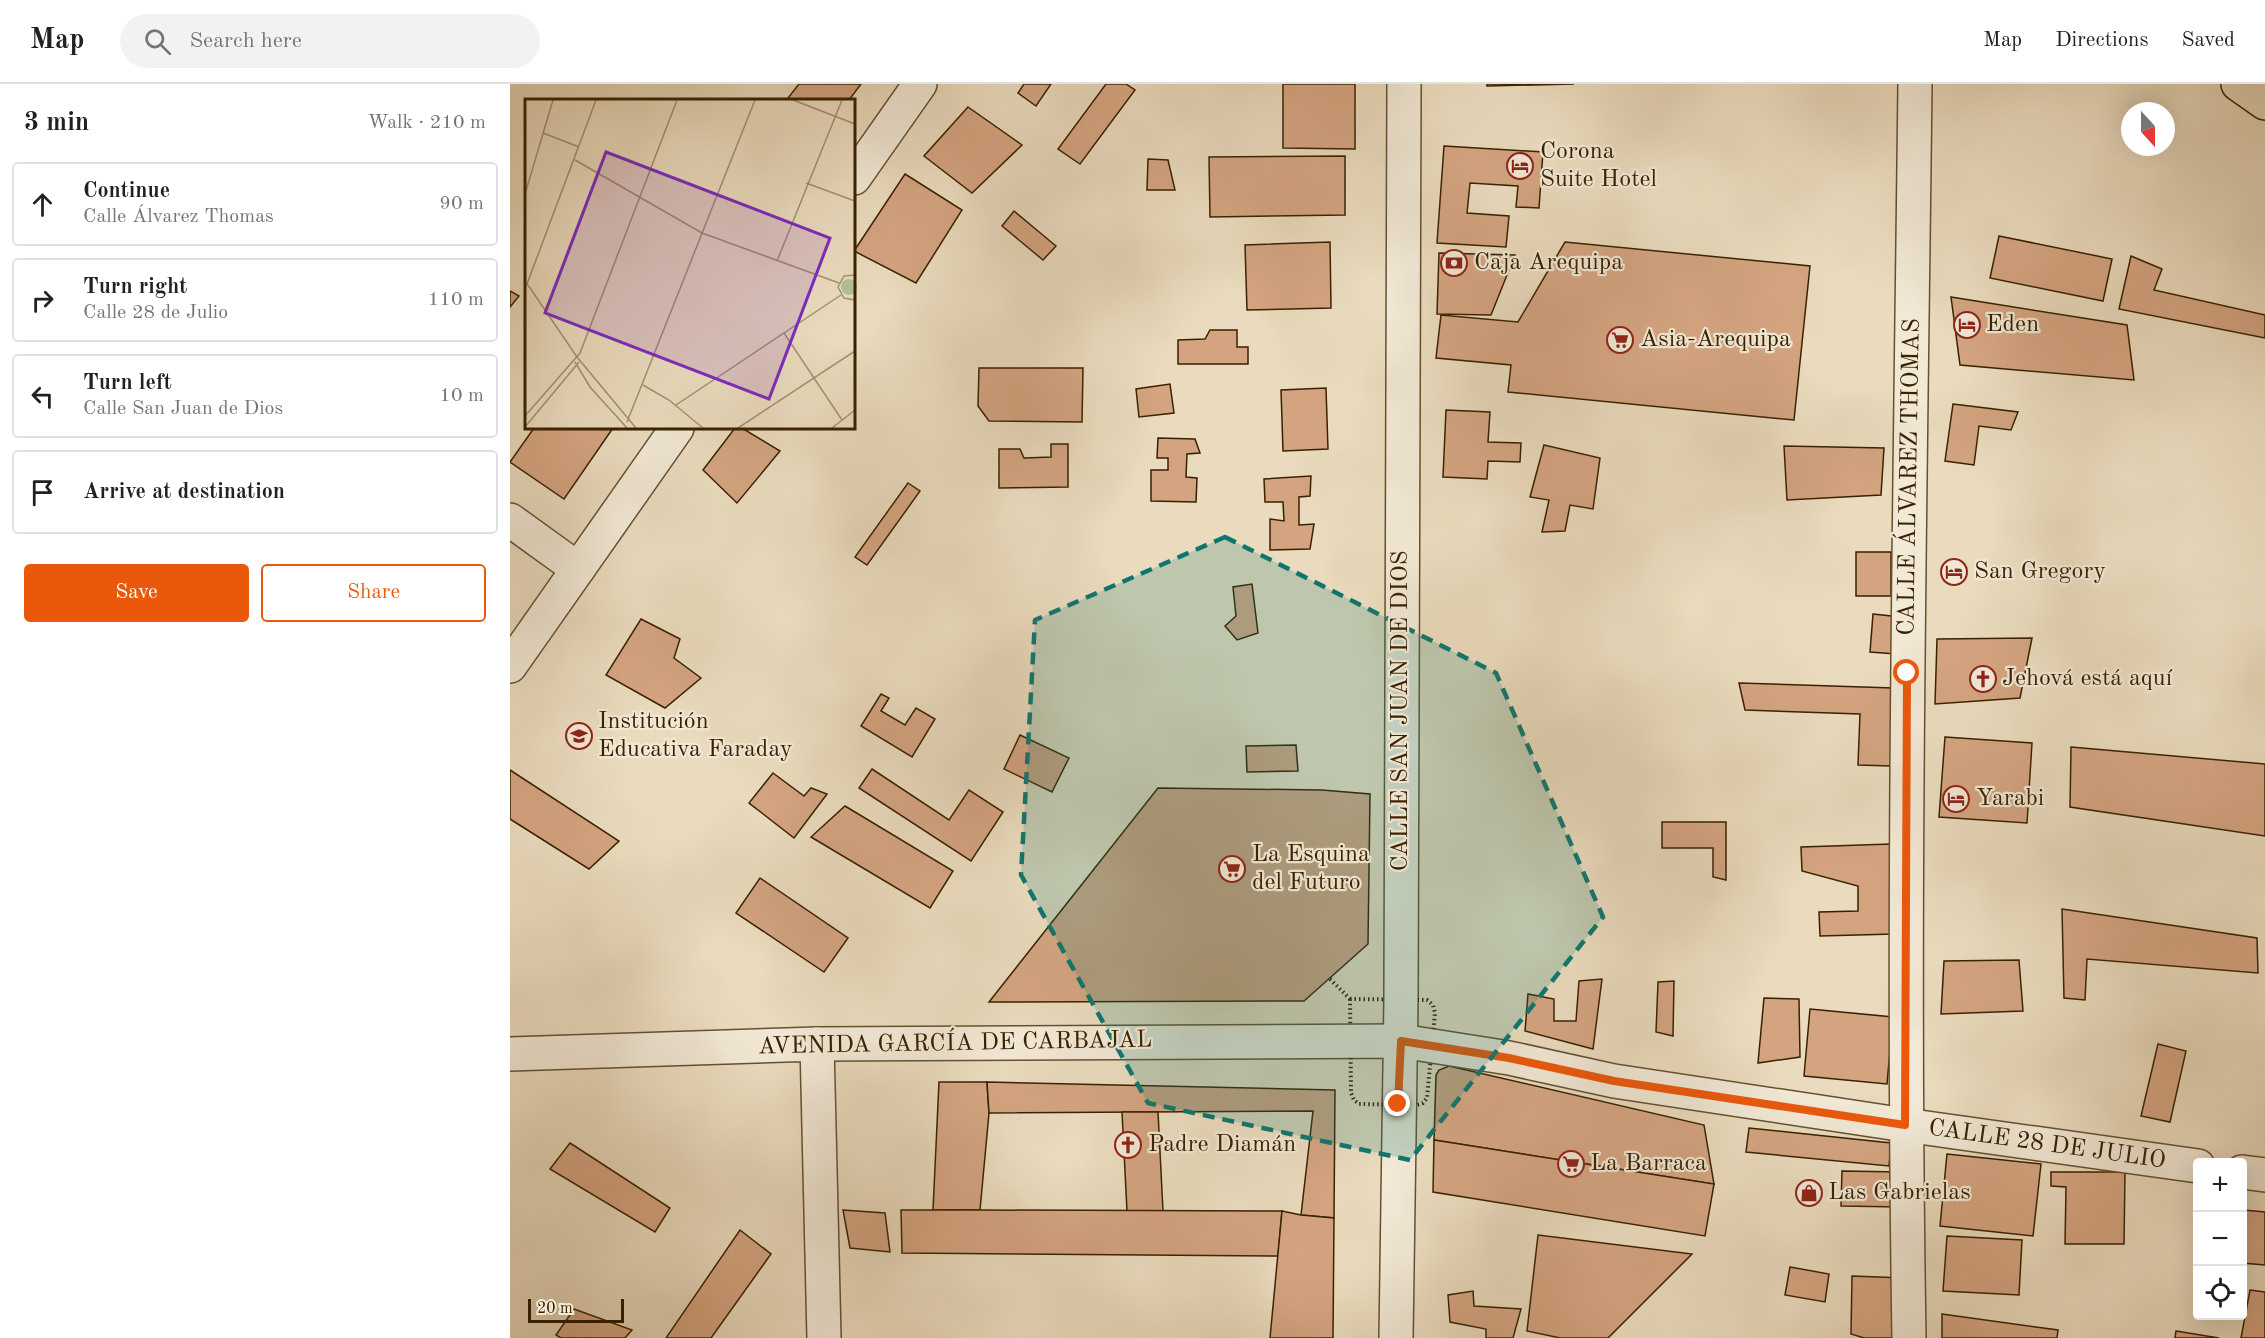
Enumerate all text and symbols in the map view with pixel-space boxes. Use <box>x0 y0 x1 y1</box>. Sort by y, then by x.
search box <box>120 14 540 68</box>
icon: search <box>141 25 174 58</box>
text: Map <box>30 27 84 55</box>
text: Search here <box>189 30 302 52</box>
text: Map <box>1983 30 2022 51</box>
text: Directions <box>2055 30 2149 51</box>
text: Saved <box>2182 30 2235 51</box>
inset map <box>525 99 855 429</box>
north arrow <box>2121 102 2175 156</box>
text: 3 min <box>24 110 89 136</box>
text: Walk · 210 m <box>367 113 486 133</box>
place label: Corona Suite Hotel <box>1540 140 1657 192</box>
hotel icon: Corona Suite Hotel <box>1505 151 1535 181</box>
text: Continue <box>83 180 170 202</box>
icon: ahead <box>26 188 59 221</box>
text: 90 m <box>439 194 484 214</box>
text: Calle Álvarez Thomas <box>83 207 274 227</box>
bank icon: Caja Arequipa <box>1439 248 1469 278</box>
place label: Caja Arequipa <box>1474 251 1623 275</box>
text: Turn right <box>83 276 187 298</box>
icon: right <box>26 284 59 317</box>
text: 110 m <box>428 290 484 310</box>
text: Calle 28 de Julio <box>83 303 228 323</box>
hotel icon: Eden <box>1952 310 1982 340</box>
place label: Eden <box>1986 313 2039 337</box>
street label: CALLE ÁLVAREZ THOMAS <box>1891 318 1925 636</box>
supermarket icon: Asia-Arequipa <box>1605 325 1635 355</box>
place label: Asia-Arequipa <box>1640 328 1791 352</box>
text: Turn left <box>83 372 172 394</box>
icon: left <box>26 380 59 413</box>
text: 10 m <box>439 386 484 406</box>
text: Calle San Juan de Dios <box>83 399 283 419</box>
icon: arrive <box>26 476 59 509</box>
text: Arrive at destination <box>83 481 285 503</box>
street label: CALLE SAN JUAN DE DIOS <box>1389 550 1413 872</box>
hotel icon: San Gregory <box>1939 557 1969 587</box>
place label: San Gregory <box>1974 560 2106 584</box>
button: Save <box>24 564 249 622</box>
button: Share <box>261 564 486 622</box>
route start <box>1893 659 1919 685</box>
church icon: Jehová está aquí <box>1968 664 1998 694</box>
place label: Jehová está aquí <box>2002 667 2173 691</box>
place label: Institución Educativa Faraday <box>598 710 793 762</box>
school or university icon: Institución Educativa Faraday <box>564 721 594 751</box>
hotel icon: Yarabi <box>1941 784 1971 814</box>
place label: Yarabi <box>1976 787 2044 811</box>
place label: La Esquina del Futuro <box>1252 843 1370 895</box>
supermarket icon: La Esquina del Futuro <box>1217 854 1247 884</box>
street label: AVENIDA GARCÍA DE CARBAJAL <box>758 1025 1152 1059</box>
route end <box>1384 1090 1410 1116</box>
street label: CALLE 28 DE JULIO <box>1927 1116 2167 1174</box>
church icon: Padre Diamán <box>1113 1130 1143 1160</box>
place label: Padre Diamán <box>1148 1133 1296 1157</box>
supermarket icon: La Barraca <box>1556 1149 1586 1179</box>
place label: La Barraca <box>1590 1152 1707 1176</box>
map controls <box>2193 1158 2247 1320</box>
button: + <box>2193 1158 2247 1212</box>
shop icon: Las Gabrielas <box>1794 1178 1824 1208</box>
place label: Las Gabrielas <box>1828 1181 1971 1205</box>
button: − <box>2193 1212 2247 1266</box>
button: locate <box>2193 1266 2247 1320</box>
scale bar <box>528 1296 624 1324</box>
text: 20 m <box>537 1301 573 1317</box>

